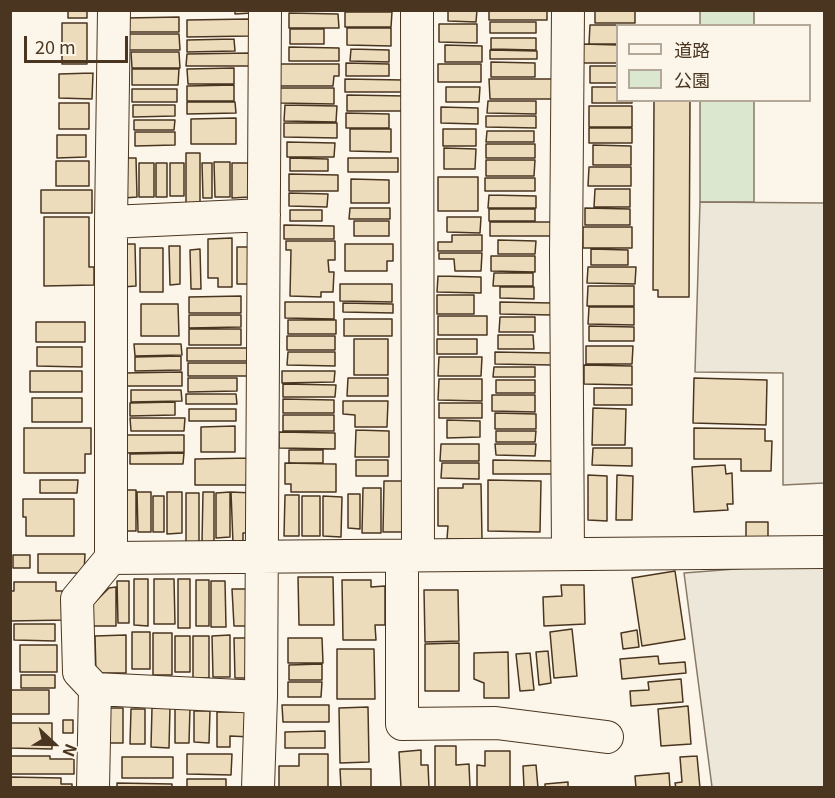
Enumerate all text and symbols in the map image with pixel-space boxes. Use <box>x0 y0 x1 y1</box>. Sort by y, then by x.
scale bar <box>27 24 130 62</box>
legend <box>616 24 811 102</box>
text: 20 m <box>35 33 76 59</box>
text: 道路 <box>674 36 710 62</box>
text: 公園 <box>674 66 710 92</box>
north arrow <box>24 714 84 774</box>
text: N <box>57 741 84 761</box>

